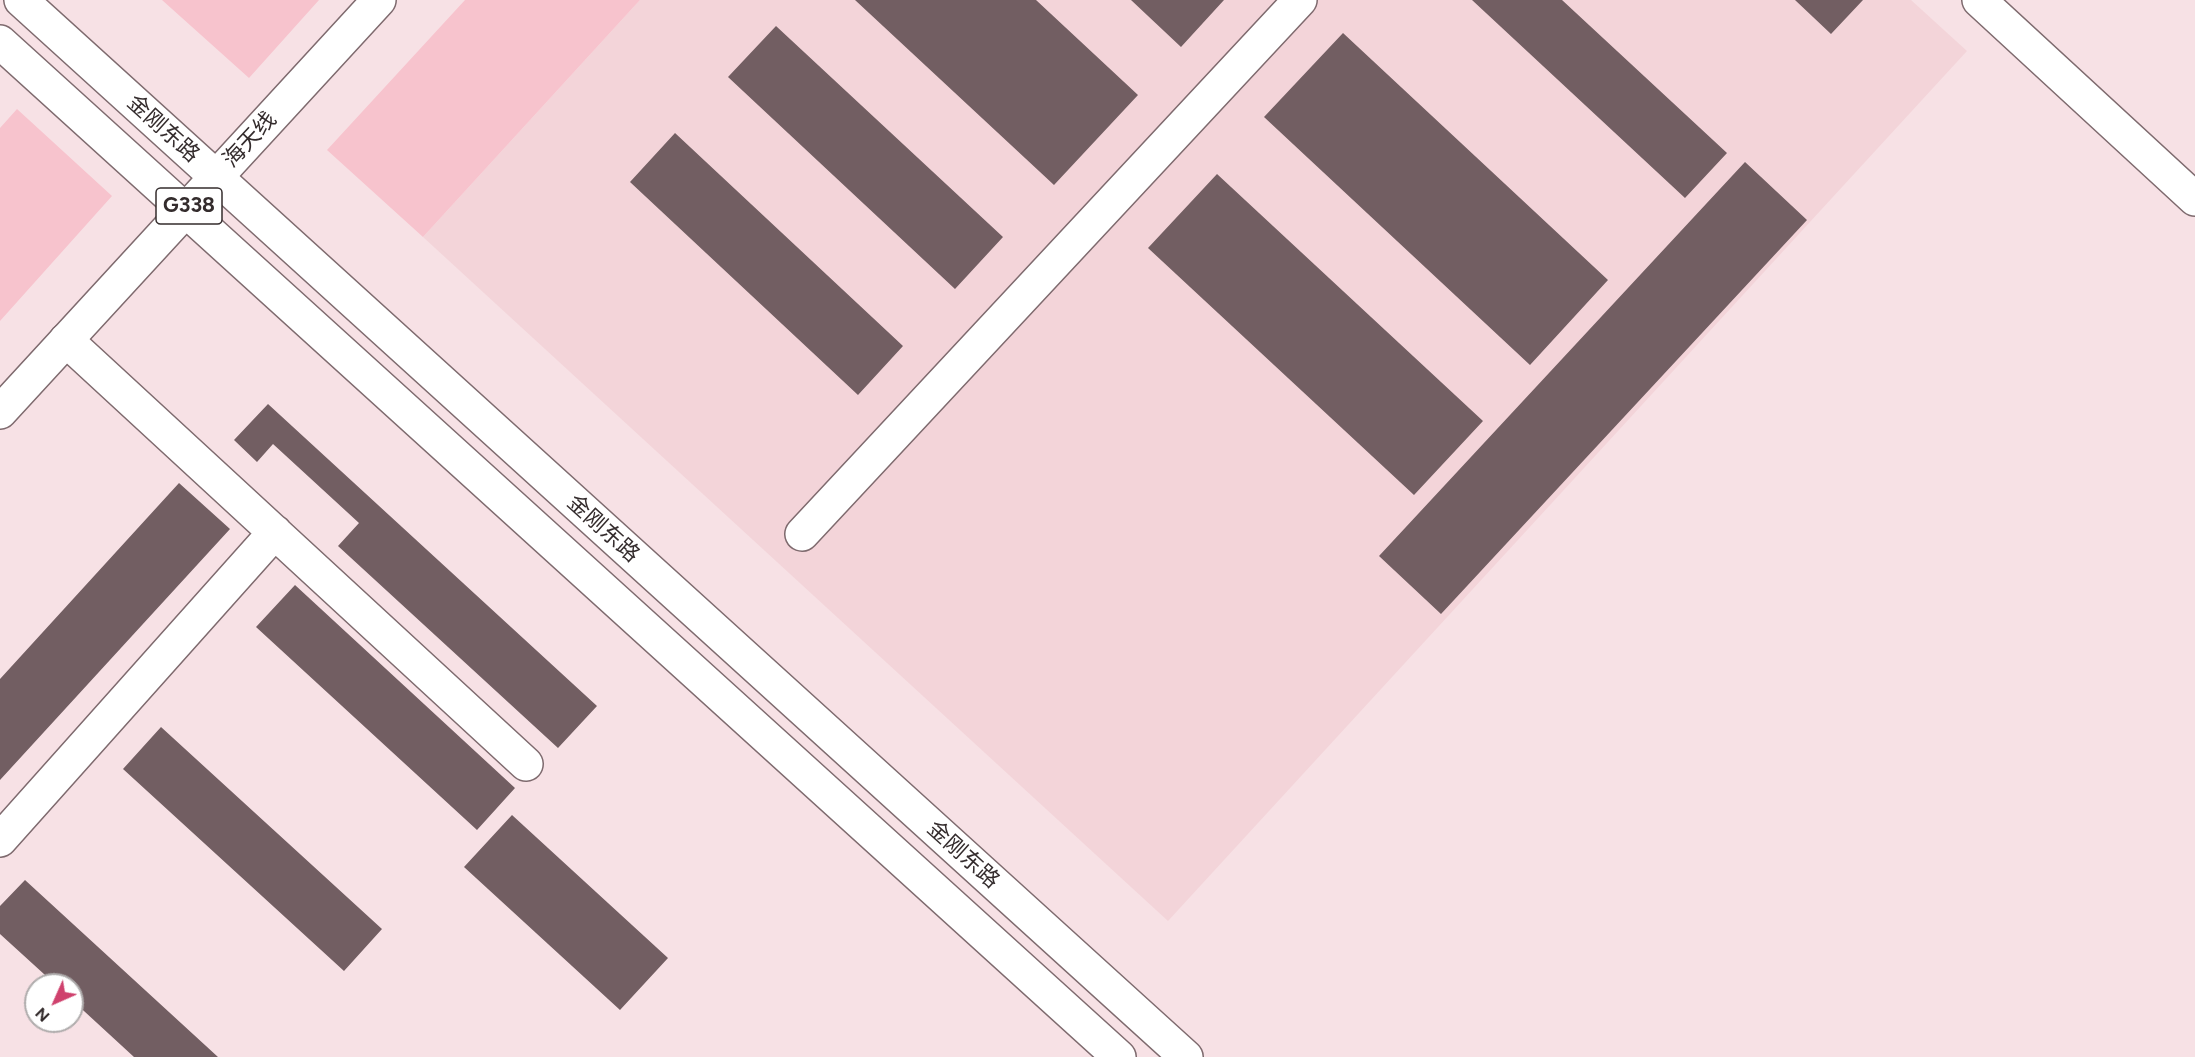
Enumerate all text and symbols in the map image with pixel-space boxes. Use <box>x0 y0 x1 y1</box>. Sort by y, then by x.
street label: 金刚东路 <box>121 90 205 168</box>
street label: 海天线 <box>218 107 282 173</box>
road number: G338 <box>156 188 222 224</box>
street label: 金刚东路 <box>561 490 645 568</box>
street label: 金刚东路 <box>921 816 1005 894</box>
north arrow <box>24 973 84 1033</box>
text: N <box>31 1004 53 1026</box>

